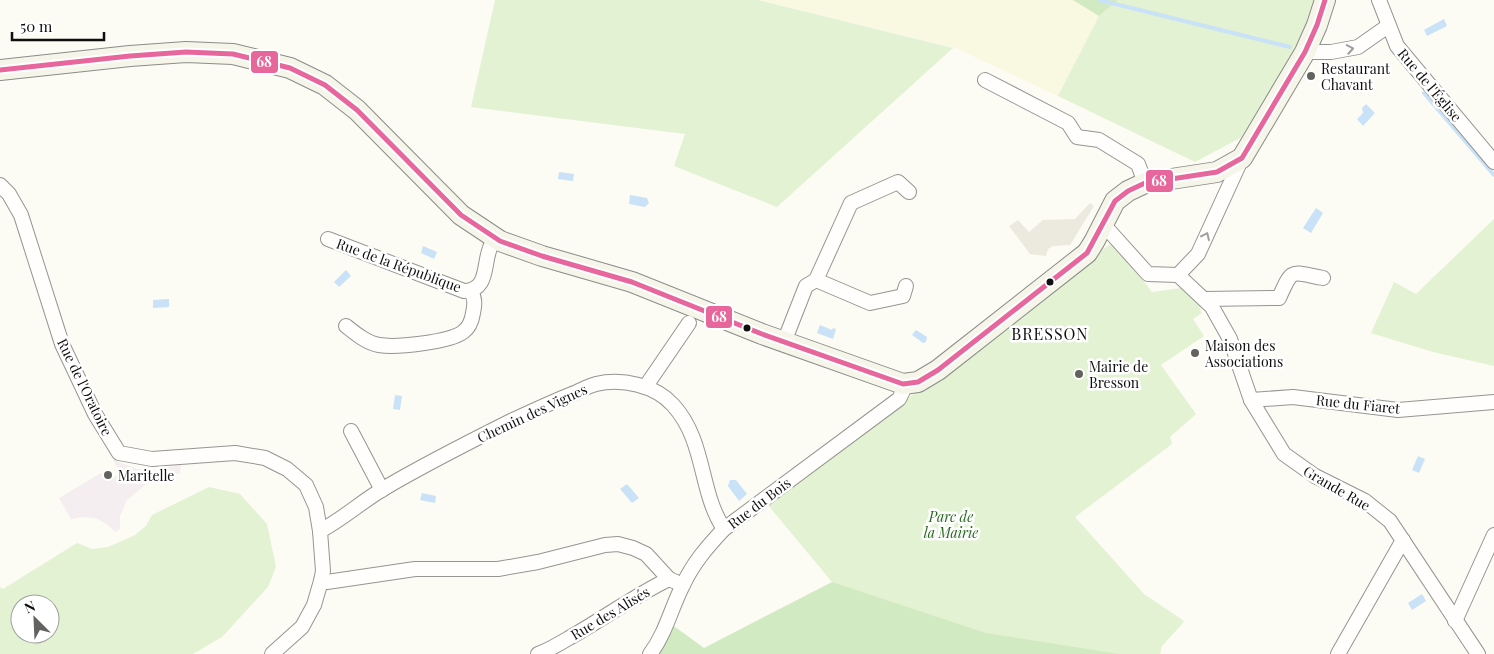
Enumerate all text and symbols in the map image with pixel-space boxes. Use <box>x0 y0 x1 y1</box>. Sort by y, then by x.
scale bar <box>12 10 105 42</box>
text: 50 m <box>20 16 53 36</box>
one-way arrow <box>1345 44 1354 54</box>
street label: Rue de l'Église <box>1394 44 1466 126</box>
line badge: 68 <box>250 50 279 74</box>
text: 68 <box>256 52 272 71</box>
place label: Restaurant Chavant <box>1321 59 1391 94</box>
marker: Restaurant Chavant <box>1305 70 1317 82</box>
line badge: 68 <box>1145 169 1174 193</box>
text: 68 <box>1151 171 1167 190</box>
one-way arrow <box>1200 232 1210 241</box>
street label: Rue de la République <box>334 234 464 296</box>
unlabelled marker <box>1045 277 1055 287</box>
line badge: 68 <box>705 305 733 329</box>
text: 68 <box>711 307 727 326</box>
unlabelled marker <box>742 323 752 333</box>
district label: BRESSON <box>1011 323 1089 344</box>
street label: Rue de l'Oratoire <box>53 335 117 439</box>
place label: Maison des Associations <box>1204 336 1283 371</box>
marker: Maison des Associations <box>1189 347 1201 359</box>
place label: Mairie de Bresson <box>1089 357 1148 392</box>
marker: Mairie de Bresson <box>1073 368 1085 380</box>
street label: Chemin des Vignes <box>474 379 590 447</box>
street label: Rue du Fiaret <box>1315 390 1402 418</box>
street label: Grande Rue <box>1300 461 1374 515</box>
place label: Maritelle <box>118 466 174 485</box>
marker: Maritelle <box>102 469 114 481</box>
street label: Rue du Bois <box>724 473 794 533</box>
park label: Parc de la Mairie <box>924 507 978 542</box>
street label: Rue des Alisés <box>567 582 653 644</box>
north arrow <box>10 594 60 644</box>
text: N <box>21 596 38 617</box>

